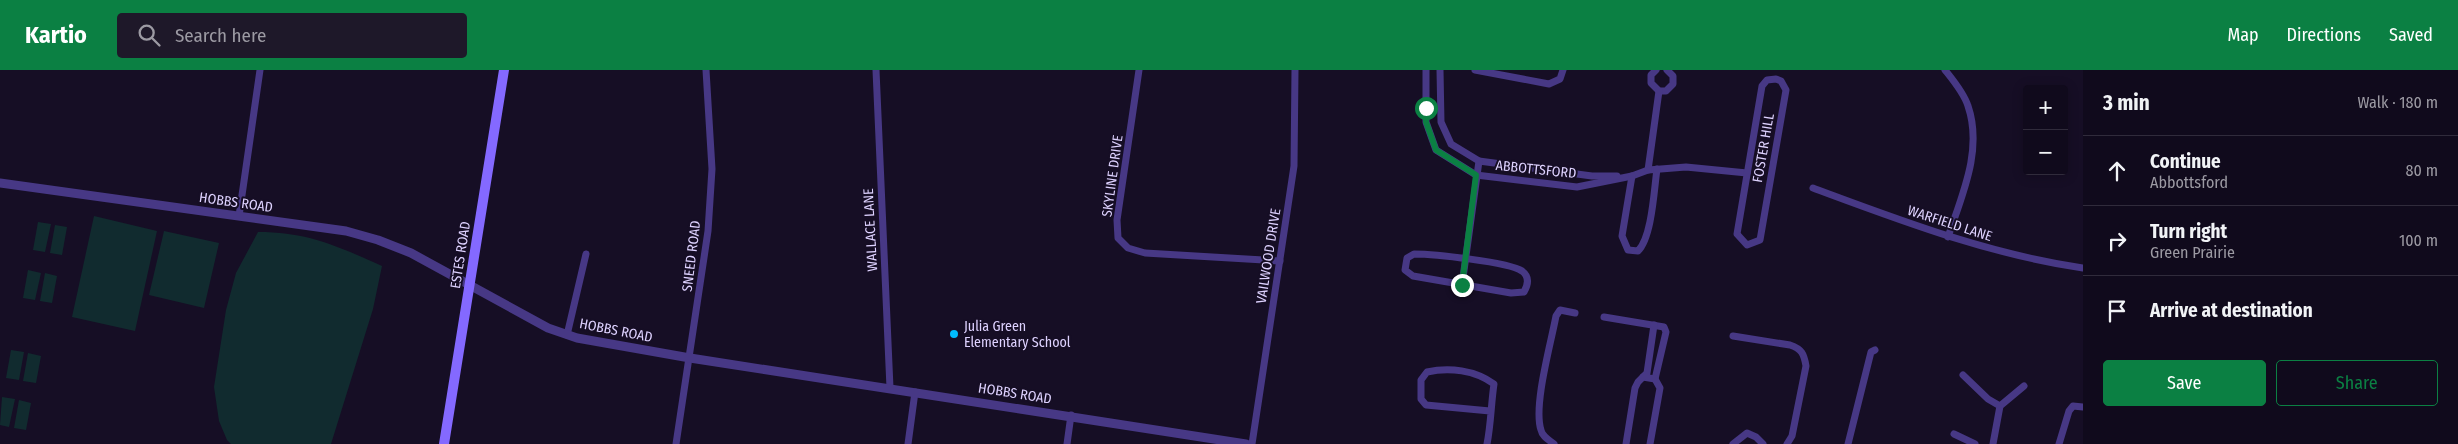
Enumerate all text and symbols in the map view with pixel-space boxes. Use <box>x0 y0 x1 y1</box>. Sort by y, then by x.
search box <box>117 13 467 58</box>
text: Kartio <box>25 21 87 49</box>
icon: search <box>135 21 163 49</box>
text: Search here <box>175 24 266 47</box>
text: Map <box>2227 24 2259 46</box>
text: Directions <box>2287 24 2361 46</box>
text: Saved <box>2389 24 2433 46</box>
map controls <box>2023 85 2068 175</box>
button: + <box>2023 85 2068 130</box>
text: 3 min <box>2103 90 2150 116</box>
text: Walk · 180 m <box>2358 93 2438 112</box>
route start <box>1415 97 1438 120</box>
street label: FOSTER HILL <box>1749 112 1778 184</box>
button: − <box>2023 130 2068 175</box>
street label: SKYLINE DRIVE <box>1098 134 1127 218</box>
text: Continue <box>2150 150 2221 173</box>
street label: ABBOTTSFORD <box>1495 157 1577 182</box>
icon: ahead <box>2103 157 2131 185</box>
text: 80 m <box>2406 161 2438 180</box>
text: Abbottsford <box>2150 173 2228 192</box>
street label: WALLACE LANE <box>860 188 881 272</box>
street label: HOBBS ROAD <box>198 189 274 216</box>
street label: WARFIELD LANE <box>1905 202 1995 245</box>
street label: VAILWOOD DRIVE <box>1253 207 1284 305</box>
street label: SNEED ROAD <box>679 219 704 293</box>
street label: ESTES ROAD <box>447 220 474 290</box>
text: Turn right <box>2150 220 2227 243</box>
icon: right <box>2103 227 2131 255</box>
text: 100 m <box>2399 231 2438 250</box>
text: Green Prairie <box>2150 243 2235 262</box>
route end <box>1451 274 1474 297</box>
icon: arrive <box>2103 297 2131 325</box>
text: Arrive at destination <box>2150 299 2313 322</box>
street label: HOBBS ROAD <box>578 315 654 346</box>
place label: Julia Green Elementary School <box>964 318 1071 351</box>
marker: Julia Green Elementary School <box>948 328 960 340</box>
button: Save <box>2103 360 2266 406</box>
button: Share <box>2276 360 2438 406</box>
street label: HOBBS ROAD <box>977 379 1053 408</box>

